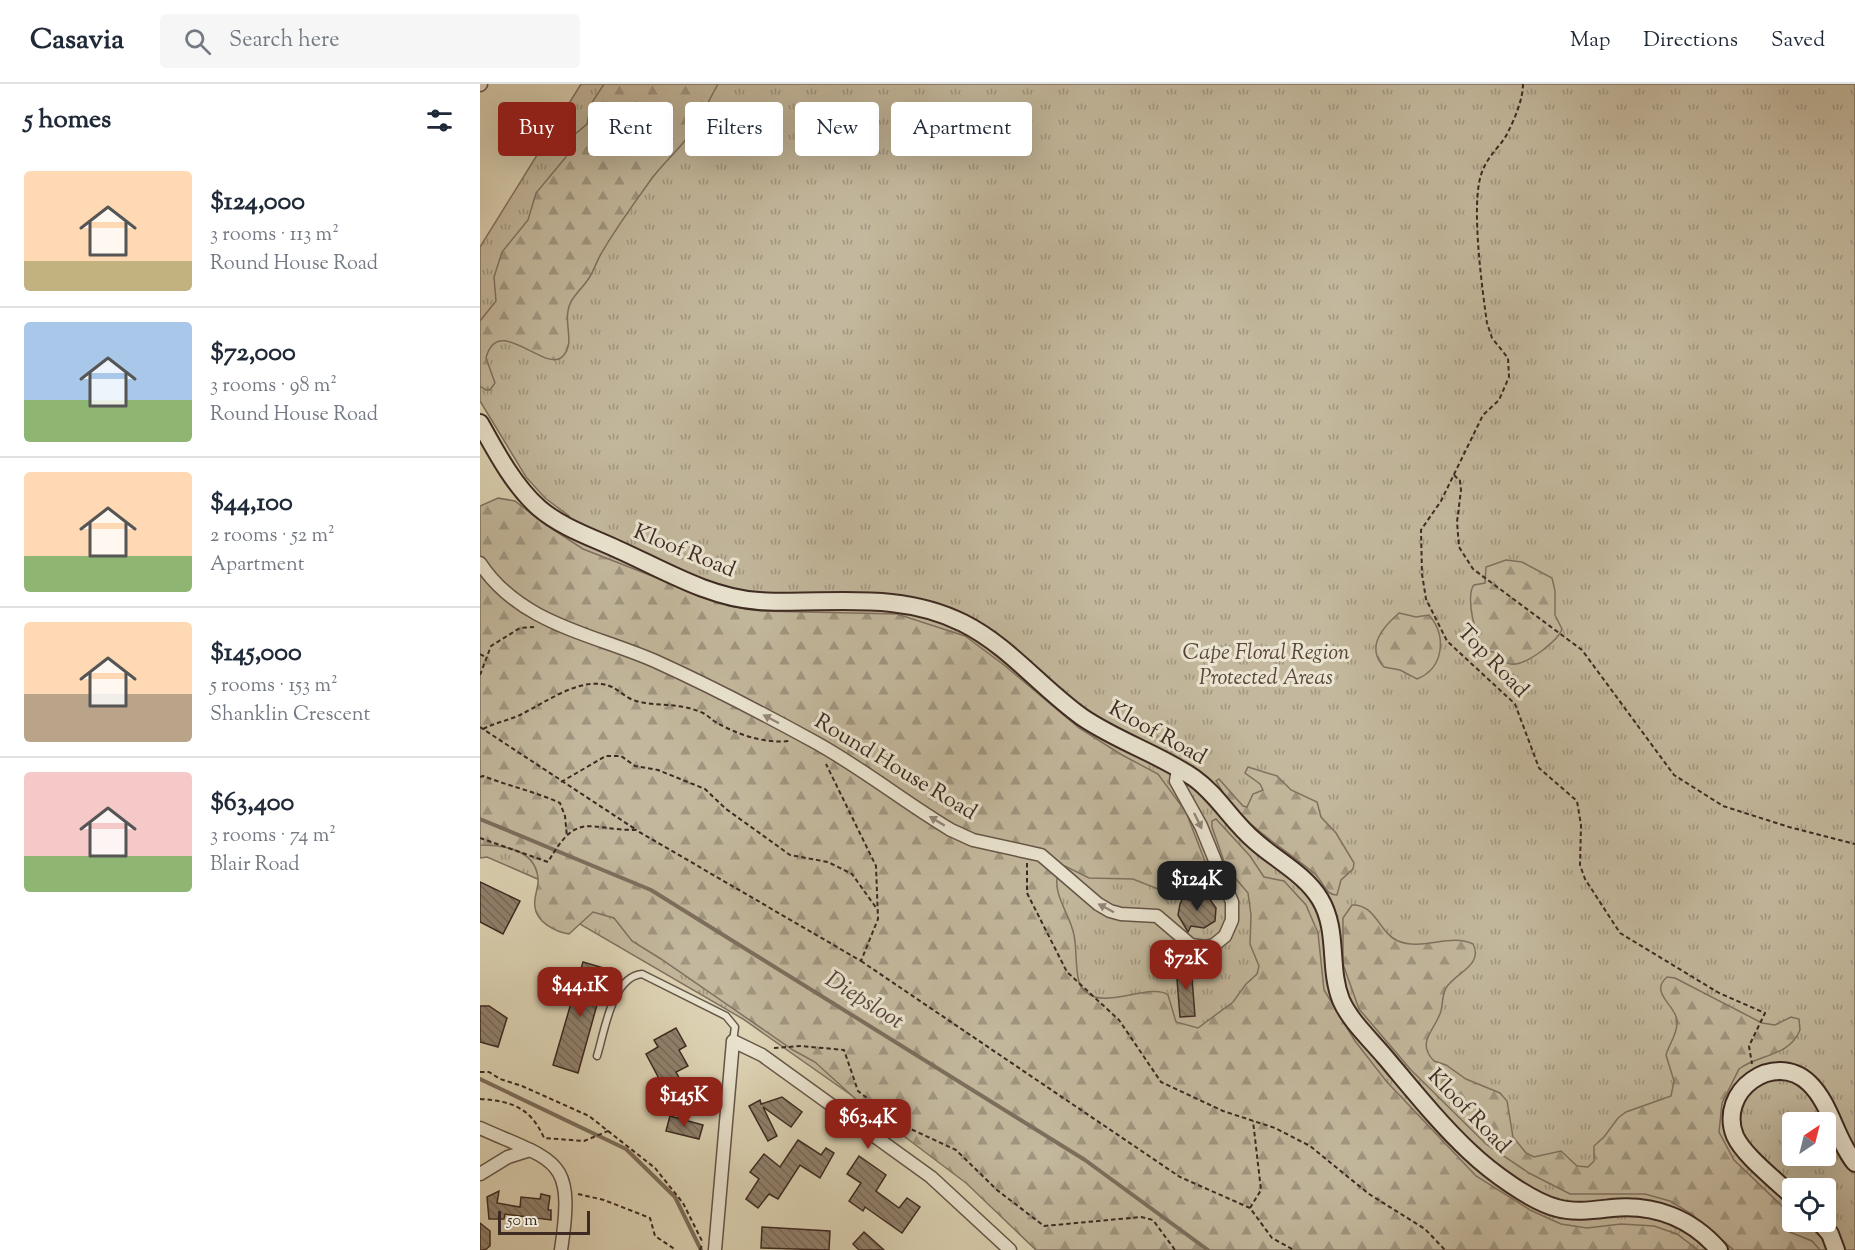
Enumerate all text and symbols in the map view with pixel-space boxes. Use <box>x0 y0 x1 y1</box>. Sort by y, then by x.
search box <box>160 14 580 68</box>
text: Casavia <box>30 21 124 61</box>
icon: search <box>181 25 214 58</box>
text: Search here <box>229 25 339 57</box>
text: Map <box>1570 26 1610 56</box>
text: Directions <box>1643 26 1738 56</box>
text: Saved <box>1771 26 1825 56</box>
text: 5 homes <box>24 102 111 139</box>
chip: Buy <box>498 102 576 156</box>
chip: Rent <box>588 102 673 156</box>
chip: Filters <box>685 102 783 156</box>
chip: New <box>795 102 879 156</box>
chip: Apartment <box>891 102 1032 156</box>
icon: filters <box>423 104 456 137</box>
text: $124,000 <box>210 184 305 221</box>
icon: home <box>72 195 144 267</box>
text: 3 rooms · 113 m² <box>210 221 339 250</box>
text: Round House Road <box>210 250 378 279</box>
text: $72,000 <box>210 335 296 372</box>
icon: home <box>72 346 144 418</box>
text: 3 rooms · 98 m² <box>210 372 337 401</box>
text: Round House Road <box>210 401 378 430</box>
text: $44,100 <box>210 485 293 522</box>
icon: home <box>72 496 144 568</box>
street label: Kloof Road <box>628 517 740 587</box>
text: 2 rooms · 52 m² <box>210 522 335 551</box>
text: Apartment <box>210 551 305 580</box>
street label: Top Road <box>1449 618 1535 706</box>
text: $145,000 <box>210 635 302 672</box>
park label: Cape Floral Region Protected Areas <box>1182 638 1350 695</box>
icon: home <box>72 646 144 718</box>
text: 5 rooms · 153 m² <box>210 672 338 701</box>
street label: Kloof Road <box>1102 694 1212 774</box>
text: Shanklin Crescent <box>210 701 370 730</box>
street label: Round House Road <box>808 707 982 829</box>
one-way arrow <box>762 714 779 724</box>
text: $63,400 <box>210 785 294 822</box>
icon: home <box>72 796 144 868</box>
one-way arrow <box>1194 813 1203 830</box>
one-way arrow <box>929 816 945 827</box>
text: 3 rooms · 74 m² <box>210 822 336 851</box>
text: Blair Road <box>210 851 300 880</box>
pin: $124K <box>1155 861 1239 912</box>
text: $124K <box>1171 866 1223 895</box>
one-way arrow <box>1098 903 1115 913</box>
pin: $72K <box>1150 940 1222 991</box>
text: $72K <box>1164 945 1208 974</box>
water label: Diepsloot <box>818 963 910 1039</box>
pin: $44.1K <box>531 967 629 1018</box>
text: $44.1K <box>551 972 609 1001</box>
street label: Kloof Road <box>1419 1062 1517 1162</box>
pin: $145K <box>642 1077 726 1128</box>
text: $145K <box>660 1082 708 1111</box>
pin: $63.4K <box>819 1099 917 1150</box>
text: $63.4K <box>839 1104 897 1133</box>
north arrow <box>1782 1112 1836 1166</box>
map controls <box>1782 1112 1836 1232</box>
button: locate <box>1782 1178 1836 1232</box>
scale bar <box>498 1208 590 1236</box>
text: 50 m <box>507 1210 538 1233</box>

